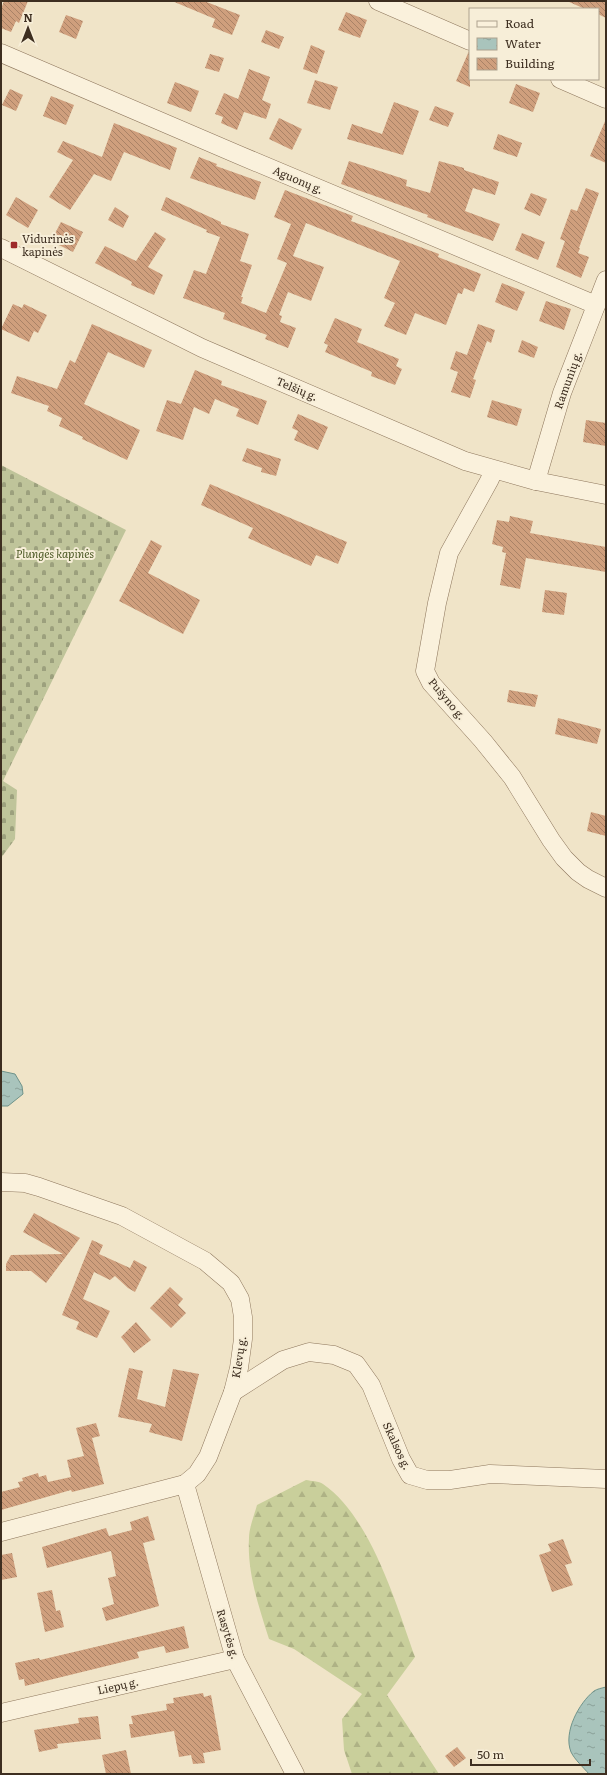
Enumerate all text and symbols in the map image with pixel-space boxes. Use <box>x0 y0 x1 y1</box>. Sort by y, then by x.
north arrow <box>8 8 48 48</box>
legend <box>469 8 599 80</box>
text: N <box>23 9 33 25</box>
text: Road <box>505 14 535 32</box>
text: Water <box>505 34 541 52</box>
text: Building <box>505 54 555 72</box>
street label: Aguonų g. <box>271 161 326 197</box>
place label: Vidurinės kapinės <box>22 230 74 259</box>
marker: Vidurinės kapinės <box>9 240 19 250</box>
street label: Ramunių g. <box>549 348 585 411</box>
street label: Telšių g. <box>274 372 321 404</box>
park label: Plungės kapinės <box>16 545 94 561</box>
street label: Pušyno g. <box>425 674 470 723</box>
street label: Klevų g. <box>227 1335 249 1379</box>
street label: Skalsos g. <box>380 1419 416 1472</box>
street label: Rasytės g. <box>214 1607 244 1661</box>
street label: Liepų g. <box>96 1673 140 1698</box>
scale bar <box>471 1741 590 1767</box>
text: 50 m <box>477 1745 504 1763</box>

